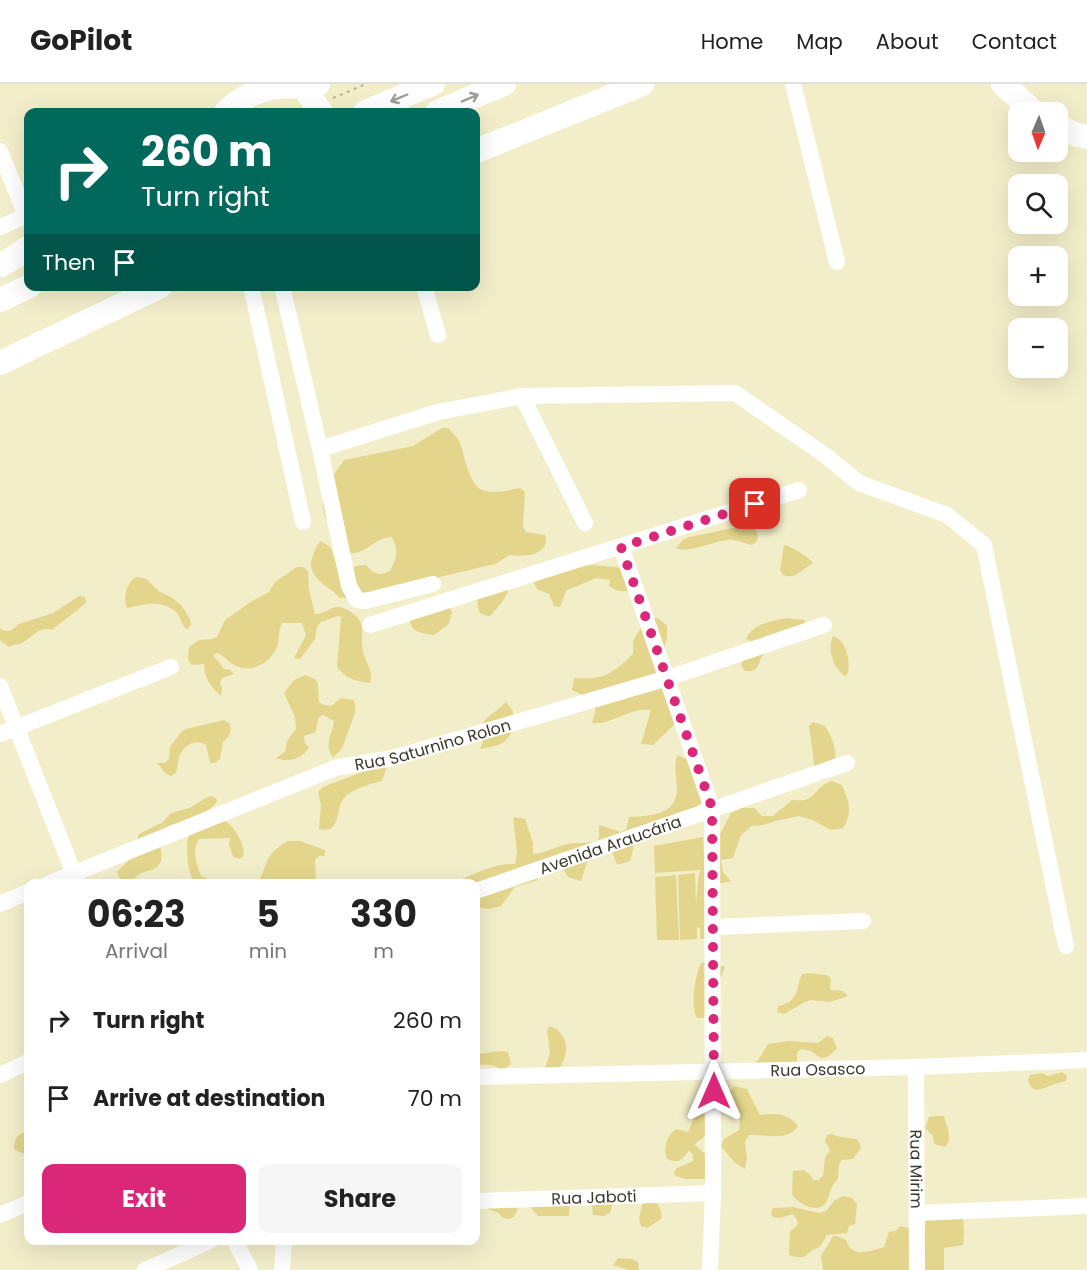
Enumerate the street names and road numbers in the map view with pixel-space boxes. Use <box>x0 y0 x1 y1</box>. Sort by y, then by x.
street label: Rua Saturnino Rolon <box>353 713 513 776</box>
street label: Avenida Araucária <box>536 810 685 880</box>
street label: Rua Osasco <box>770 1057 866 1082</box>
street label: Rua Mirim <box>904 1129 928 1209</box>
street label: Rua Jaboti <box>551 1185 637 1210</box>

